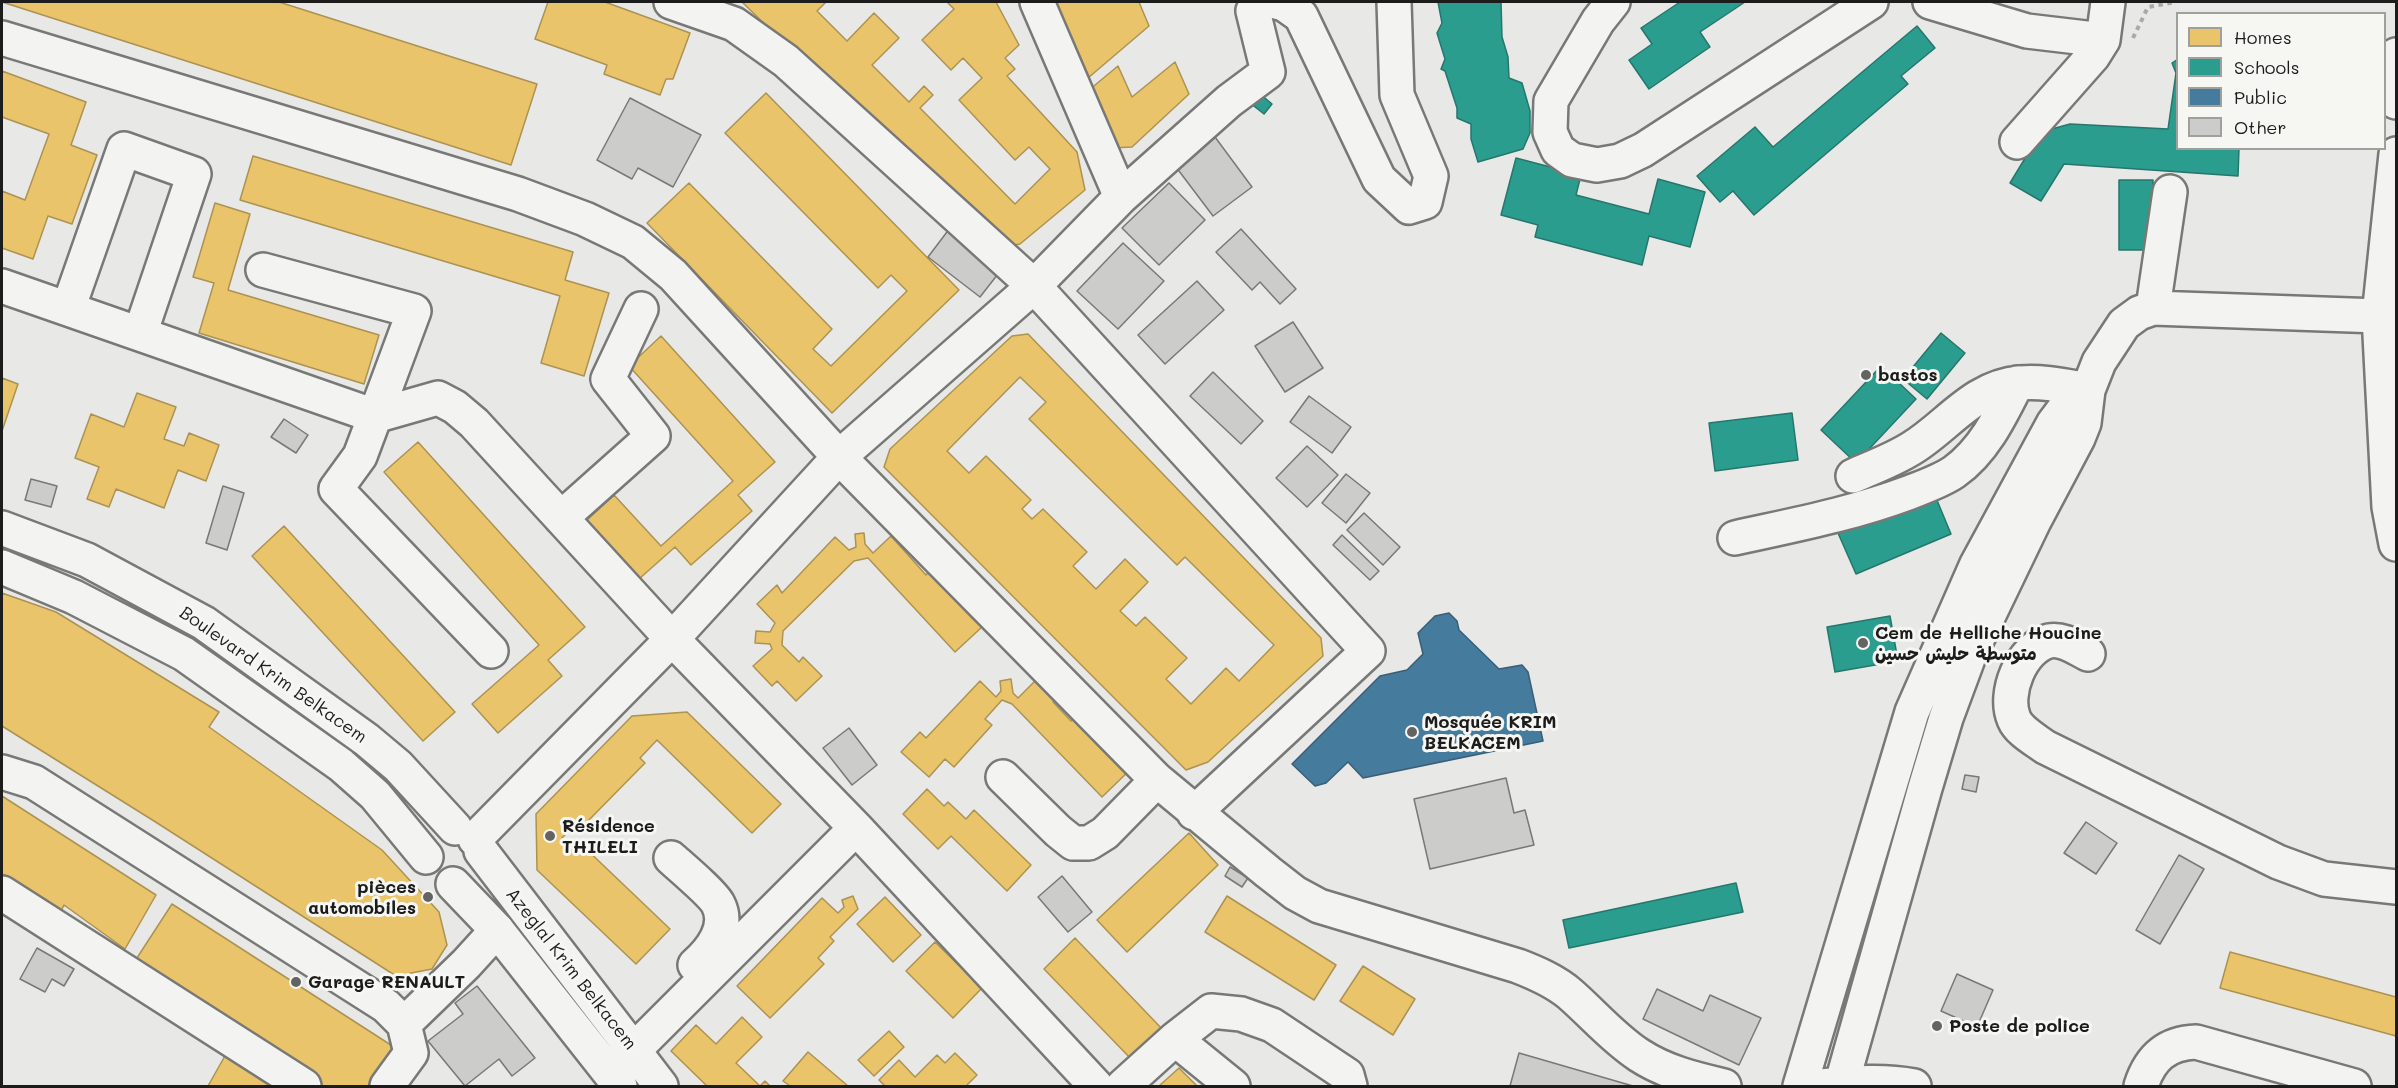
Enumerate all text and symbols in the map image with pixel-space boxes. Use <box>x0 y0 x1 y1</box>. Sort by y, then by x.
legend <box>2176 12 2386 150</box>
text: Homes <box>2234 25 2292 49</box>
text: Schools <box>2234 55 2299 79</box>
text: Public <box>2234 85 2287 109</box>
text: Other <box>2234 115 2287 139</box>
place label: bastos <box>1878 364 1938 386</box>
marker: bastos <box>1859 368 1873 382</box>
street label: Boulevard Krim Belkacem <box>175 602 371 748</box>
place label: Cem de Helliche Houcine متوسطة حليش حسين <box>1875 622 2102 664</box>
marker: Cem de Helliche Houcine متوسطة حليش حسين <box>1856 636 1870 650</box>
place label: Mosquée KRIM BELKACEM <box>1424 711 1556 754</box>
marker: Mosquée KRIM BELKACEM <box>1405 725 1419 739</box>
place label: Résidence THILELI <box>562 815 655 858</box>
marker: Résidence THILELI <box>543 829 557 843</box>
place label: pièces automobiles <box>308 876 416 918</box>
street label: Azeglal Krim Belkacem <box>501 884 641 1054</box>
marker: pièces automobiles <box>421 890 435 904</box>
place label: Garage RENAULT <box>308 971 465 993</box>
marker: Garage RENAULT <box>289 975 303 989</box>
place label: Poste de police <box>1949 1015 2090 1037</box>
marker: Poste de police <box>1930 1019 1944 1033</box>

